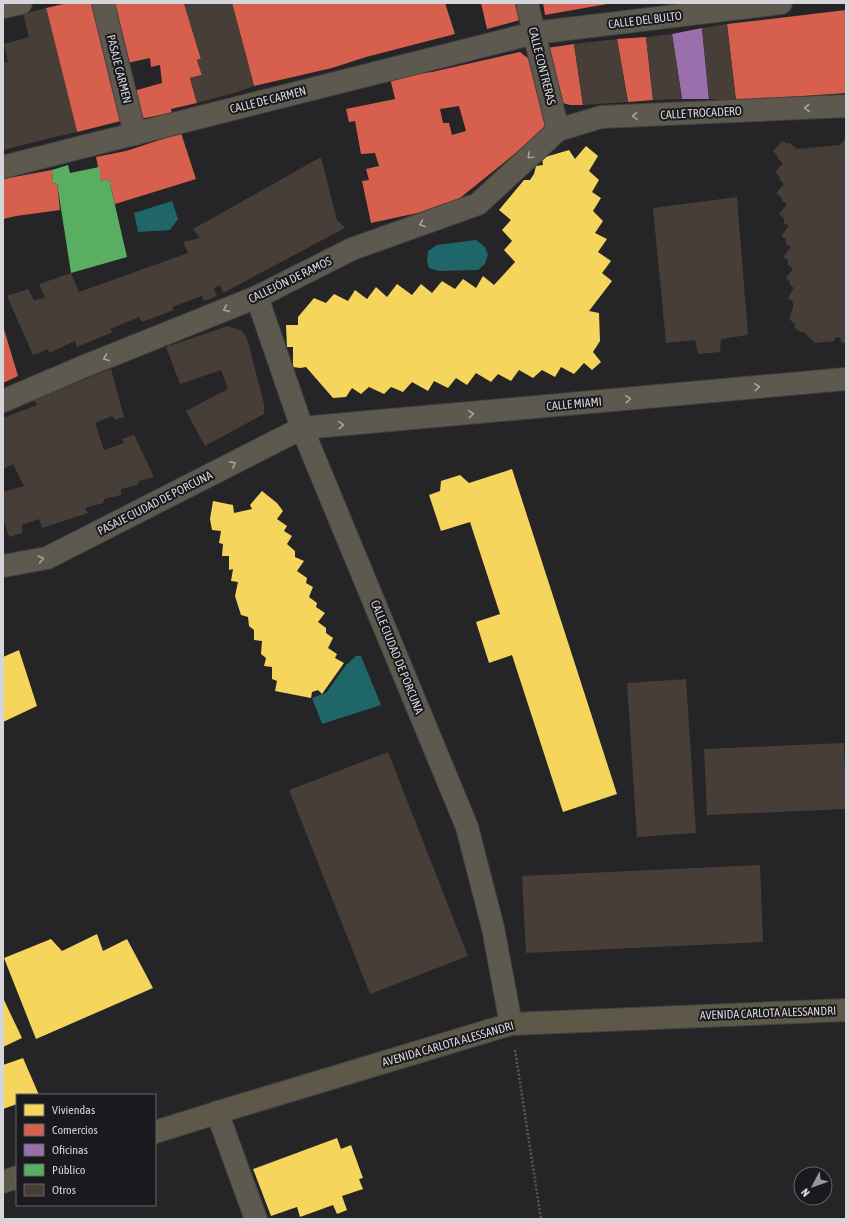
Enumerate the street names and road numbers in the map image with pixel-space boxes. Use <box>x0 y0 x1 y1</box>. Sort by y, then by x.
street label: CALLE DEL BULTO <box>608 9 682 31</box>
street label: CALLE CONTRERAS <box>526 26 558 106</box>
street label: PASAJE CARMEN <box>104 33 134 105</box>
street label: CALLE DE CARMEN <box>228 84 308 116</box>
street label: CALLE TROCADERO <box>660 104 742 122</box>
street label: CALLEJÓN DE RAMOS <box>246 254 334 306</box>
street label: CALLE MIAMI <box>546 395 602 413</box>
street label: PASAJE CIUDAD DE PORCUNA <box>95 468 215 538</box>
street label: CALLE CIUDAD DE PORCUNA <box>368 598 426 716</box>
street label: AVENIDA CARLOTA ALESSANDRI <box>700 1004 836 1022</box>
street label: AVENIDA CARLOTA ALESSANDRI <box>381 1018 515 1070</box>

